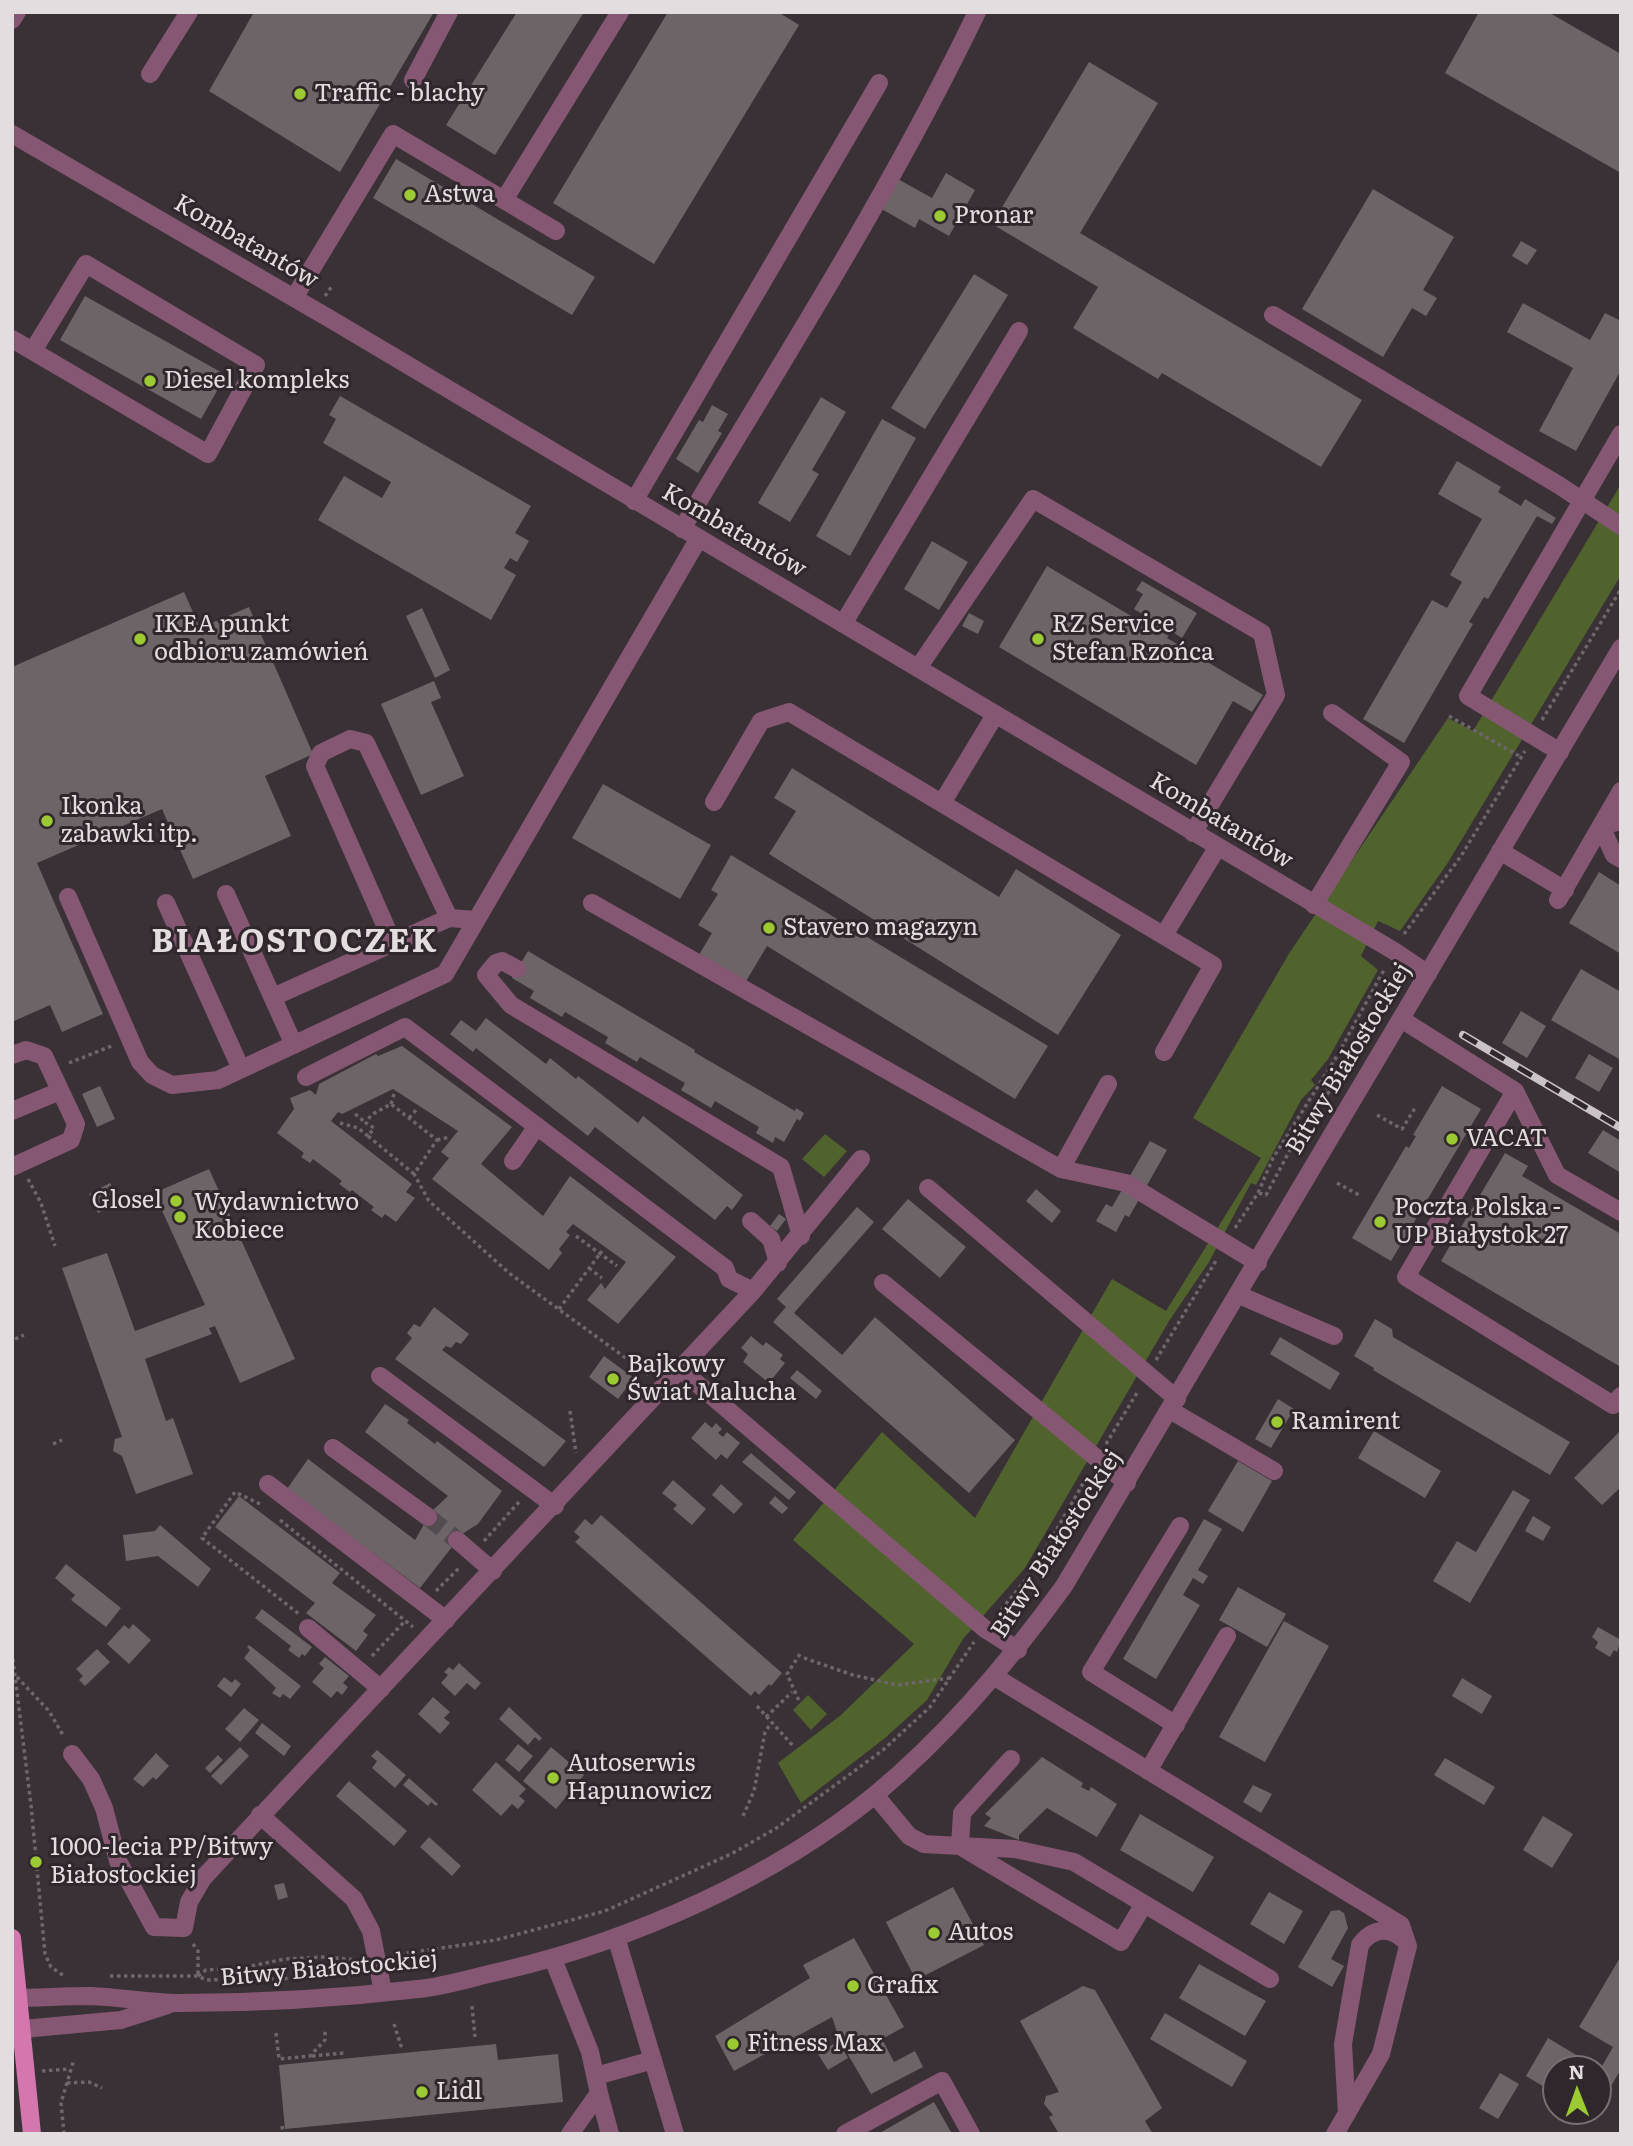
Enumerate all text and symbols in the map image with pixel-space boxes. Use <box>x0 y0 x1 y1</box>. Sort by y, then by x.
place label: Traffic - blachy <box>314 80 485 108</box>
marker: Traffic - blachy <box>292 86 308 102</box>
place label: Astwa <box>424 181 495 209</box>
marker: Astwa <box>402 187 418 203</box>
street label: Kombatantów <box>169 189 323 295</box>
place label: Pronar <box>954 202 1033 230</box>
marker: Pronar <box>932 208 948 224</box>
place label: Diesel kompleks <box>164 367 349 395</box>
marker: Diesel kompleks <box>142 373 158 389</box>
street label: Kombatantów <box>657 478 811 584</box>
place label: IKEA punkt odbioru zamówień <box>154 611 369 667</box>
place label: RZ Service Stefan Rzońca <box>1052 611 1214 667</box>
marker: IKEA punkt odbioru zamówień <box>132 631 148 647</box>
marker: RZ Service Stefan Rzońca <box>1030 631 1046 647</box>
street label: Kombatantów <box>1144 767 1298 875</box>
place label: Ikonka zabawki itp. <box>61 793 198 849</box>
marker: Ikonka zabawki itp. <box>39 813 55 829</box>
place label: Stavero magazyn <box>783 914 978 942</box>
marker: Stavero magazyn <box>761 920 777 936</box>
district label: BIAŁOSTOCZEK <box>153 924 437 962</box>
street label: Bitwy Białostockiej <box>1280 958 1418 1160</box>
place label: VACAT <box>1466 1125 1547 1153</box>
marker: VACAT <box>1444 1131 1460 1147</box>
place label: Glosel <box>91 1187 162 1215</box>
place label: Wydawnictwo Kobiece <box>194 1189 359 1245</box>
marker: Glosel <box>168 1193 184 1209</box>
place label: Poczta Polska - UP Białystok 27 <box>1394 1194 1568 1250</box>
marker: Wydawnictwo Kobiece <box>172 1209 188 1225</box>
marker: Poczta Polska - UP Białystok 27 <box>1372 1214 1388 1230</box>
place label: Bajkowy Świat Malucha <box>627 1351 797 1407</box>
marker: Bajkowy Świat Malucha <box>605 1371 621 1387</box>
place label: Ramirent <box>1291 1408 1400 1436</box>
marker: Ramirent <box>1269 1414 1285 1430</box>
street label: Bitwy Białostockiej <box>985 1445 1129 1643</box>
place label: Autoserwis Hapunowicz <box>567 1750 712 1806</box>
marker: Autoserwis Hapunowicz <box>545 1770 561 1786</box>
place label: 1000-lecia PP/Bitwy Białostockiej <box>50 1834 273 1890</box>
marker: 1000-lecia PP/Bitwy Białostockiej <box>28 1854 44 1870</box>
place label: Autos <box>948 1919 1013 1947</box>
marker: Autos <box>926 1925 942 1941</box>
street label: Bitwy Białostockiej <box>219 1945 439 1993</box>
place label: Grafix <box>867 1972 938 2000</box>
marker: Grafix <box>845 1978 861 1994</box>
place label: Fitness Max <box>747 2030 883 2058</box>
marker: Fitness Max <box>725 2036 741 2052</box>
north arrow <box>1542 2055 1612 2125</box>
text: N <box>1568 2057 1585 2085</box>
place label: Lidl <box>436 2078 482 2106</box>
marker: Lidl <box>414 2084 430 2100</box>

